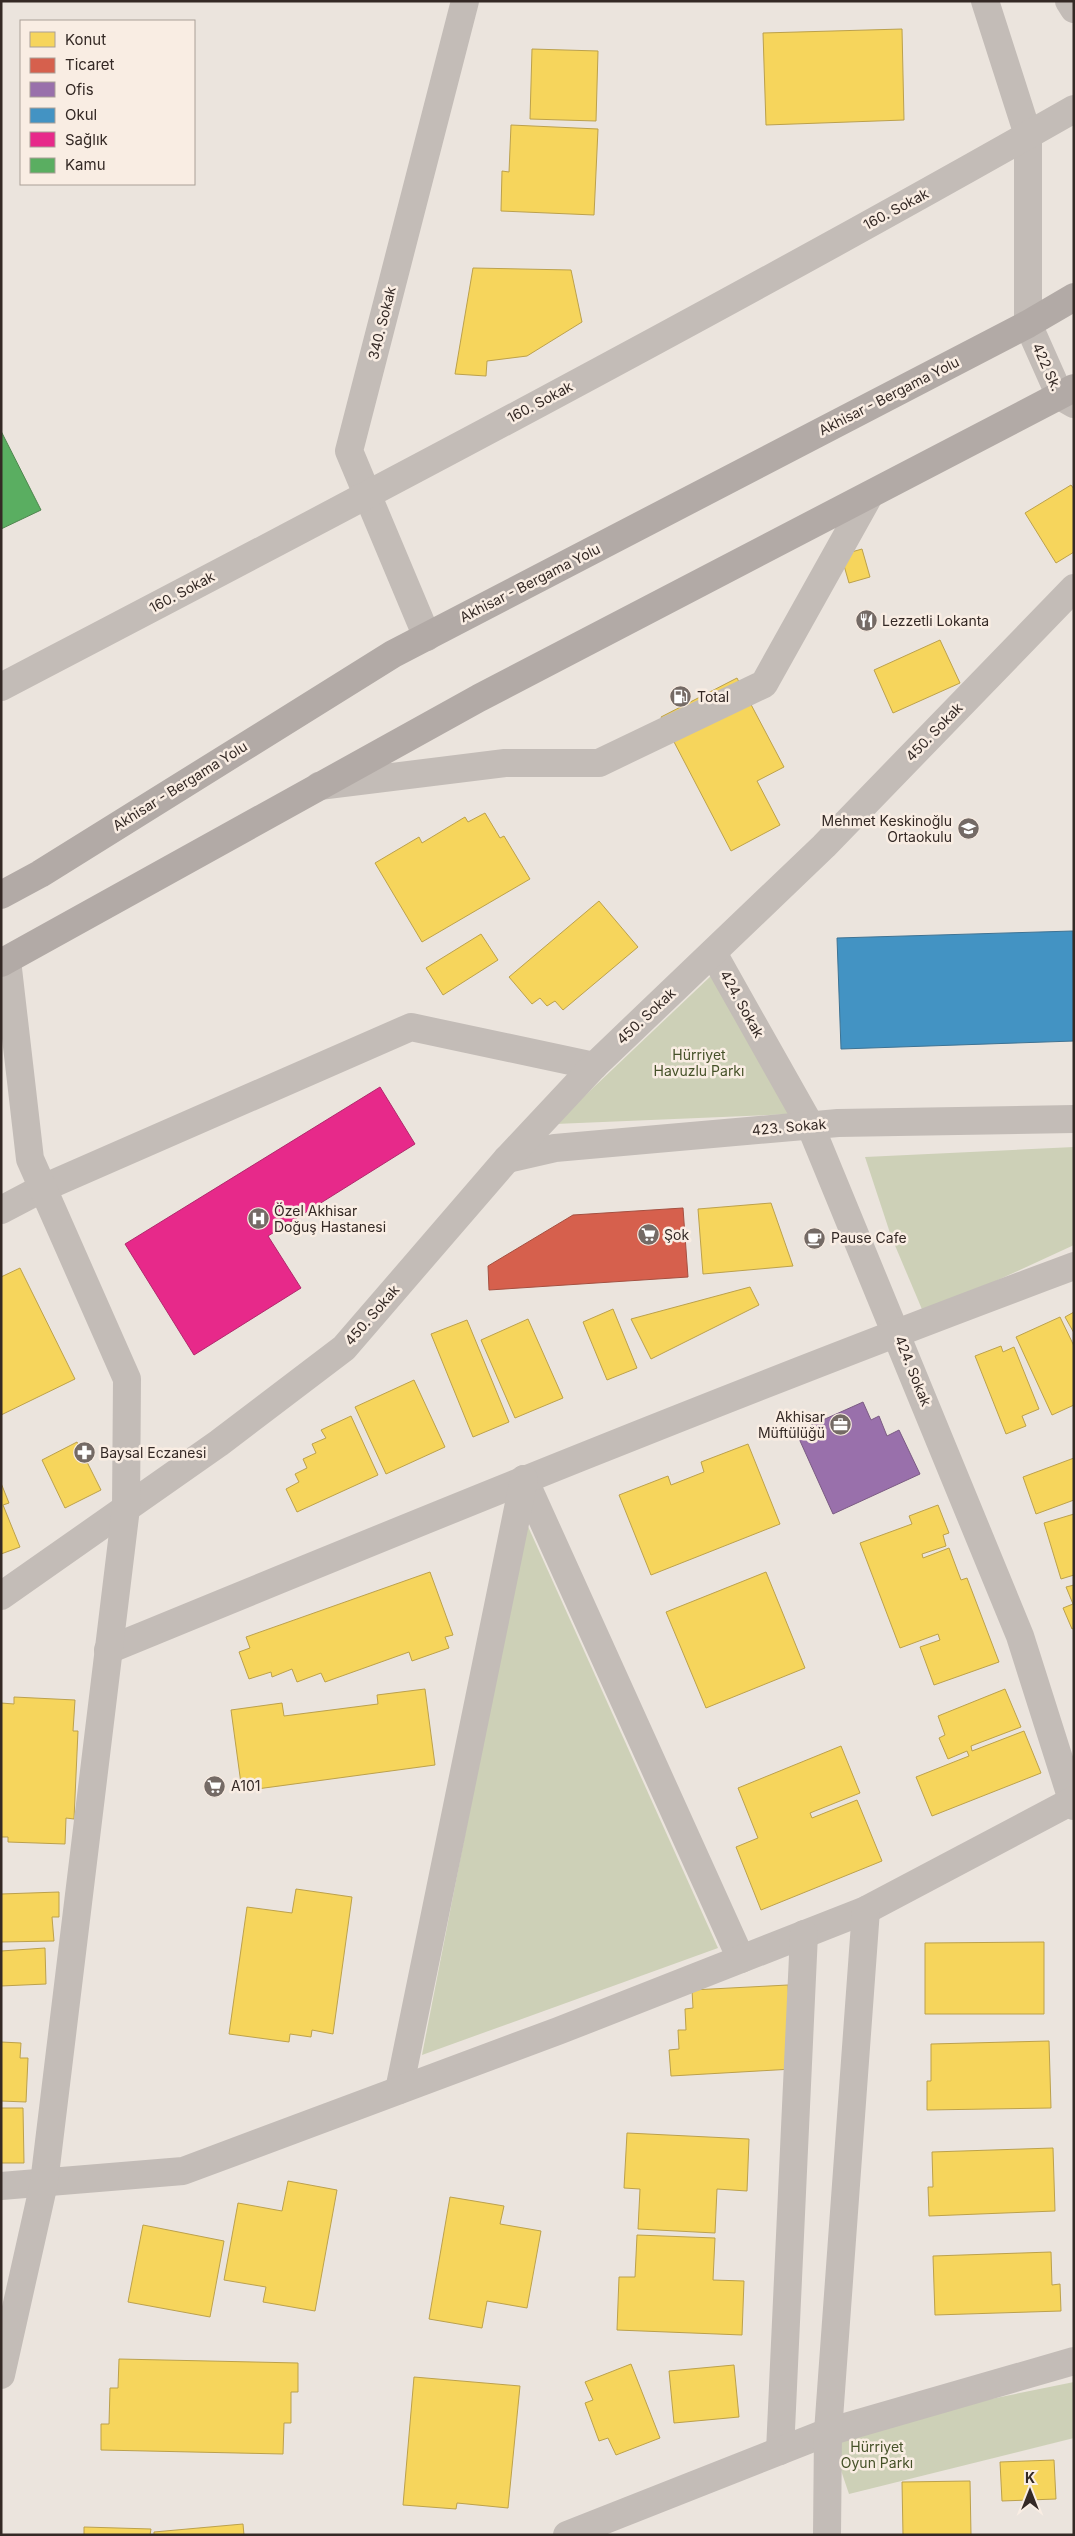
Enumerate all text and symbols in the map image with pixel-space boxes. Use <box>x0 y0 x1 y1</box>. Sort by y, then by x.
legend <box>20 20 195 185</box>
text: Konut <box>65 30 106 49</box>
text: Ticaret <box>65 55 115 74</box>
text: Ofis <box>65 80 94 99</box>
text: Okul <box>65 105 97 124</box>
text: Sağlık <box>65 130 109 149</box>
text: Kamu <box>65 155 106 174</box>
street label: 160. Sokak <box>860 184 932 233</box>
street label: 340. Sokak <box>364 284 399 361</box>
street label: 422 Sk. <box>1029 340 1066 393</box>
street label: Akhisar - Bergama Yolu <box>816 353 962 438</box>
street label: 160. Sokak <box>504 377 576 426</box>
street label: Akhisar - Bergama Yolu <box>457 540 603 625</box>
street label: 160. Sokak <box>146 567 218 616</box>
restaurant icon: Lezzetli Lokanta <box>854 609 878 633</box>
place label: Lezzetli Lokanta <box>882 612 989 629</box>
fuel station icon: Total <box>669 685 693 709</box>
place label: Total <box>697 688 729 705</box>
street label: 450. Sokak <box>902 699 966 764</box>
street label: Akhisar - Bergama Yolu <box>109 737 250 834</box>
place label: Mehmet Keskinoğlu Ortaokulu <box>822 812 952 845</box>
school or university icon: Mehmet Keskinoğlu Ortaokulu <box>956 817 980 841</box>
street label: 424. Sokak <box>717 967 768 1041</box>
street label: 450. Sokak <box>613 984 679 1047</box>
park label: Hürriyet Havuzlu Parkı <box>654 1046 744 1079</box>
street label: 423. Sokak <box>751 1115 827 1138</box>
place label: Özel Akhisar Doğuş Hastanesi <box>274 1202 386 1235</box>
hospital icon: Özel Akhisar Doğuş Hastanesi <box>246 1207 270 1231</box>
supermarket icon: Şok <box>636 1223 660 1247</box>
place label: Şok <box>664 1226 689 1243</box>
cafe icon: Pause Cafe <box>803 1226 827 1250</box>
place label: Pause Cafe <box>831 1229 907 1246</box>
street label: 450. Sokak <box>341 1281 403 1348</box>
street label: 424. Sokak <box>892 1333 935 1409</box>
place label: Akhisar Müftülüğü <box>758 1408 825 1441</box>
office icon: Akhisar Müftülüğü <box>829 1413 853 1437</box>
pharmacy icon: Baysal Eczanesi <box>72 1441 96 1465</box>
place label: Baysal Eczanesi <box>100 1444 206 1461</box>
supermarket icon: A101 <box>203 1774 227 1798</box>
place label: A101 <box>231 1777 260 1794</box>
park label: Hürriyet Oyun Parkı <box>841 2438 913 2471</box>
north arrow <box>1005 2466 1055 2516</box>
text: K <box>1025 2469 1035 2486</box>

